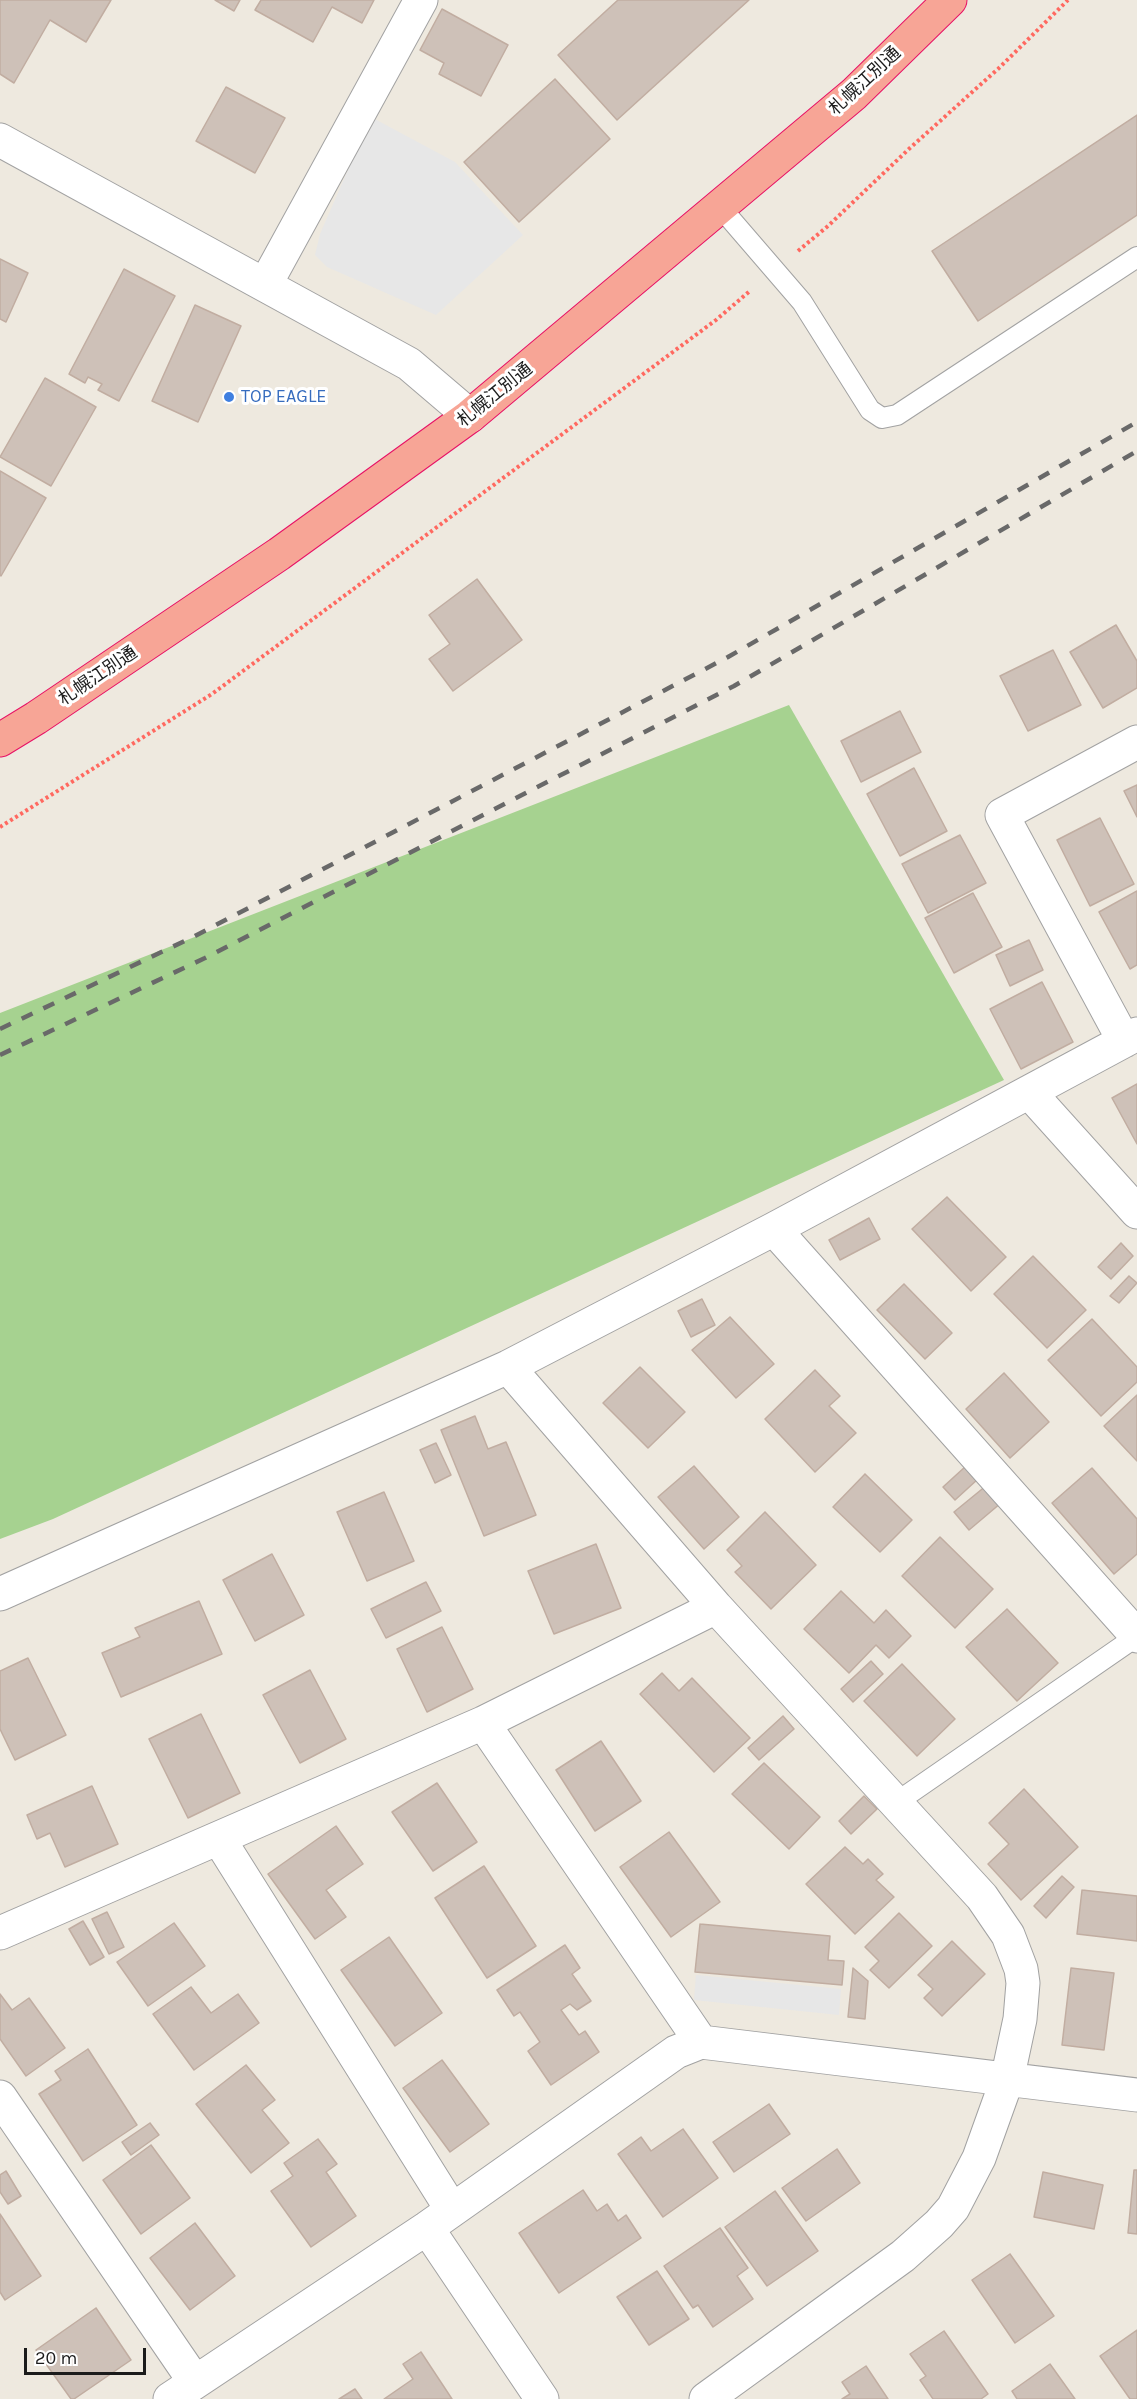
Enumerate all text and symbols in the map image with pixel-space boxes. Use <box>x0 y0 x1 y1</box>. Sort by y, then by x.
street label: 札幌江別通 <box>825 42 905 120</box>
street label: 札幌江別通 <box>453 358 537 432</box>
place label: TOP EAGLE <box>241 386 326 408</box>
marker: TOP EAGLE <box>222 390 236 404</box>
street label: 札幌江別通 <box>55 642 141 710</box>
scale bar <box>27 2336 148 2374</box>
text: 20 m <box>35 2347 77 2369</box>

